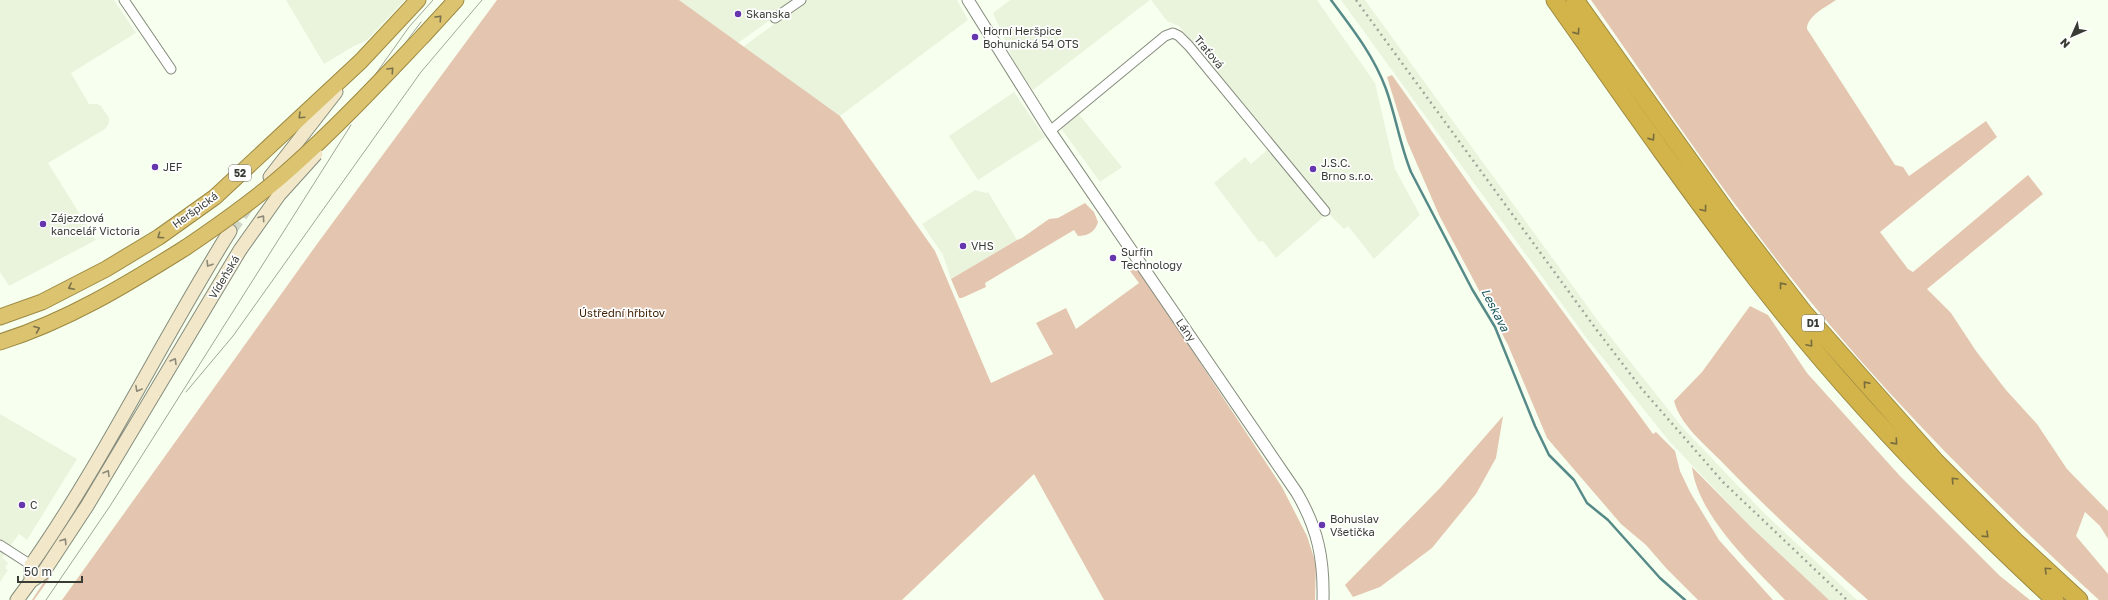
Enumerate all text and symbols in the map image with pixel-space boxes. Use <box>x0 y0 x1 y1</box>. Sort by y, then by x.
place label: Skanska <box>746 7 790 20</box>
marker: Skanska <box>733 9 743 19</box>
one-way arrow <box>435 15 442 23</box>
north arrow <box>2052 16 2092 56</box>
place label: Horní Heršpice Bohunická 54 OTS <box>983 24 1079 50</box>
one-way arrow <box>1572 28 1580 35</box>
marker: Horní Heršpice Bohunická 54 OTS <box>970 32 980 42</box>
street label: Traťová <box>1192 33 1227 71</box>
text: N <box>2057 36 2072 51</box>
one-way arrow <box>386 68 393 75</box>
one-way arrow <box>299 111 306 118</box>
one-way arrow <box>1647 134 1654 141</box>
place label: J.S.C. Brno s.r.o. <box>1321 156 1374 182</box>
place label: JEF <box>163 160 183 173</box>
marker: JEF <box>150 162 160 172</box>
marker: J.S.C. Brno s.r.o. <box>1308 164 1318 174</box>
road number: 52 <box>229 165 251 181</box>
street label: Heršpická <box>169 189 220 230</box>
one-way arrow <box>1699 205 1706 212</box>
place label: Zájezdová kancelář Victoria <box>51 211 140 237</box>
one-way arrow <box>257 215 265 222</box>
marker: Zájezdová kancelář Victoria <box>38 219 48 229</box>
one-way arrow <box>157 231 164 239</box>
place label: VHS <box>971 239 994 252</box>
marker: VHS <box>958 241 968 251</box>
place label: Surfin Technology <box>1121 245 1182 271</box>
street label: Vídeňská <box>206 253 242 301</box>
marker: Surfin Technology <box>1108 253 1118 263</box>
one-way arrow <box>206 260 214 267</box>
one-way arrow <box>68 282 75 290</box>
one-way arrow <box>1779 282 1786 289</box>
water label: Leskava <box>1478 286 1513 335</box>
park label: Ústřední hřbitov <box>579 306 665 319</box>
road number: D1 <box>1802 315 1824 331</box>
street label: Lány <box>1174 316 1199 344</box>
one-way arrow <box>33 326 40 334</box>
one-way arrow <box>1806 339 1813 347</box>
one-way arrow <box>170 358 177 365</box>
one-way arrow <box>1863 381 1870 389</box>
one-way arrow <box>135 385 142 392</box>
one-way arrow <box>1891 437 1898 445</box>
one-way arrow <box>103 470 110 477</box>
one-way arrow <box>1951 477 1958 485</box>
place label: C <box>30 498 37 511</box>
marker: C <box>17 500 27 510</box>
place label: Bohuslav Všetička <box>1330 512 1379 538</box>
marker: Bohuslav Všetička <box>1317 520 1327 530</box>
one-way arrow <box>1981 531 1989 538</box>
one-way arrow <box>60 538 67 545</box>
scale bar <box>18 558 82 584</box>
text: 50 m <box>24 564 52 579</box>
one-way arrow <box>2044 568 2052 575</box>

